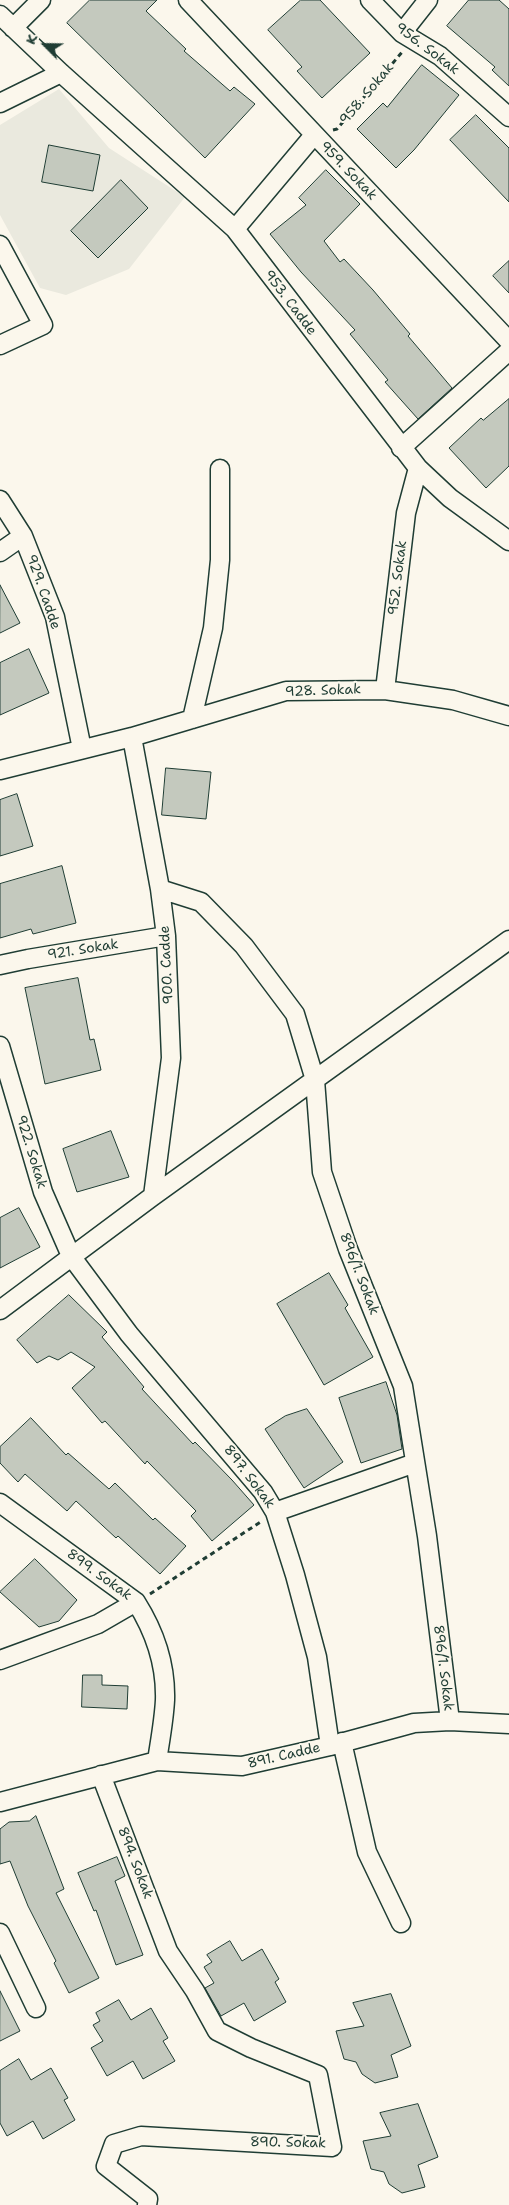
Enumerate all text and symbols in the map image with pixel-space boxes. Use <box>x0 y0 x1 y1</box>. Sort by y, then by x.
street label: 956. Sokak <box>392 19 462 79</box>
north arrow <box>20 20 70 70</box>
text: K <box>21 31 41 47</box>
street label: 958. Sokak <box>336 60 398 128</box>
street label: 959. Sokak <box>316 138 380 204</box>
street label: 953. Cadde <box>260 267 320 339</box>
street label: 952. Sokak <box>385 540 411 616</box>
street label: 929. Cadde <box>22 552 64 632</box>
street label: 928. Sokak <box>285 681 361 701</box>
street label: 900. Cadde <box>157 925 177 1005</box>
street label: 921. Sokak <box>46 936 120 964</box>
street label: 922. Sokak <box>12 1113 50 1191</box>
street label: 896/1. Sokak <box>336 1231 382 1317</box>
street label: 897. Sokak <box>220 1442 278 1512</box>
street label: 899. Sokak <box>63 1546 135 1604</box>
street label: 896/1. Sokak <box>429 1624 457 1712</box>
street label: 891. Cadde <box>246 1739 322 1773</box>
street label: 894. Sokak <box>114 1825 156 1901</box>
street label: 890. Sokak <box>250 2134 326 2152</box>

